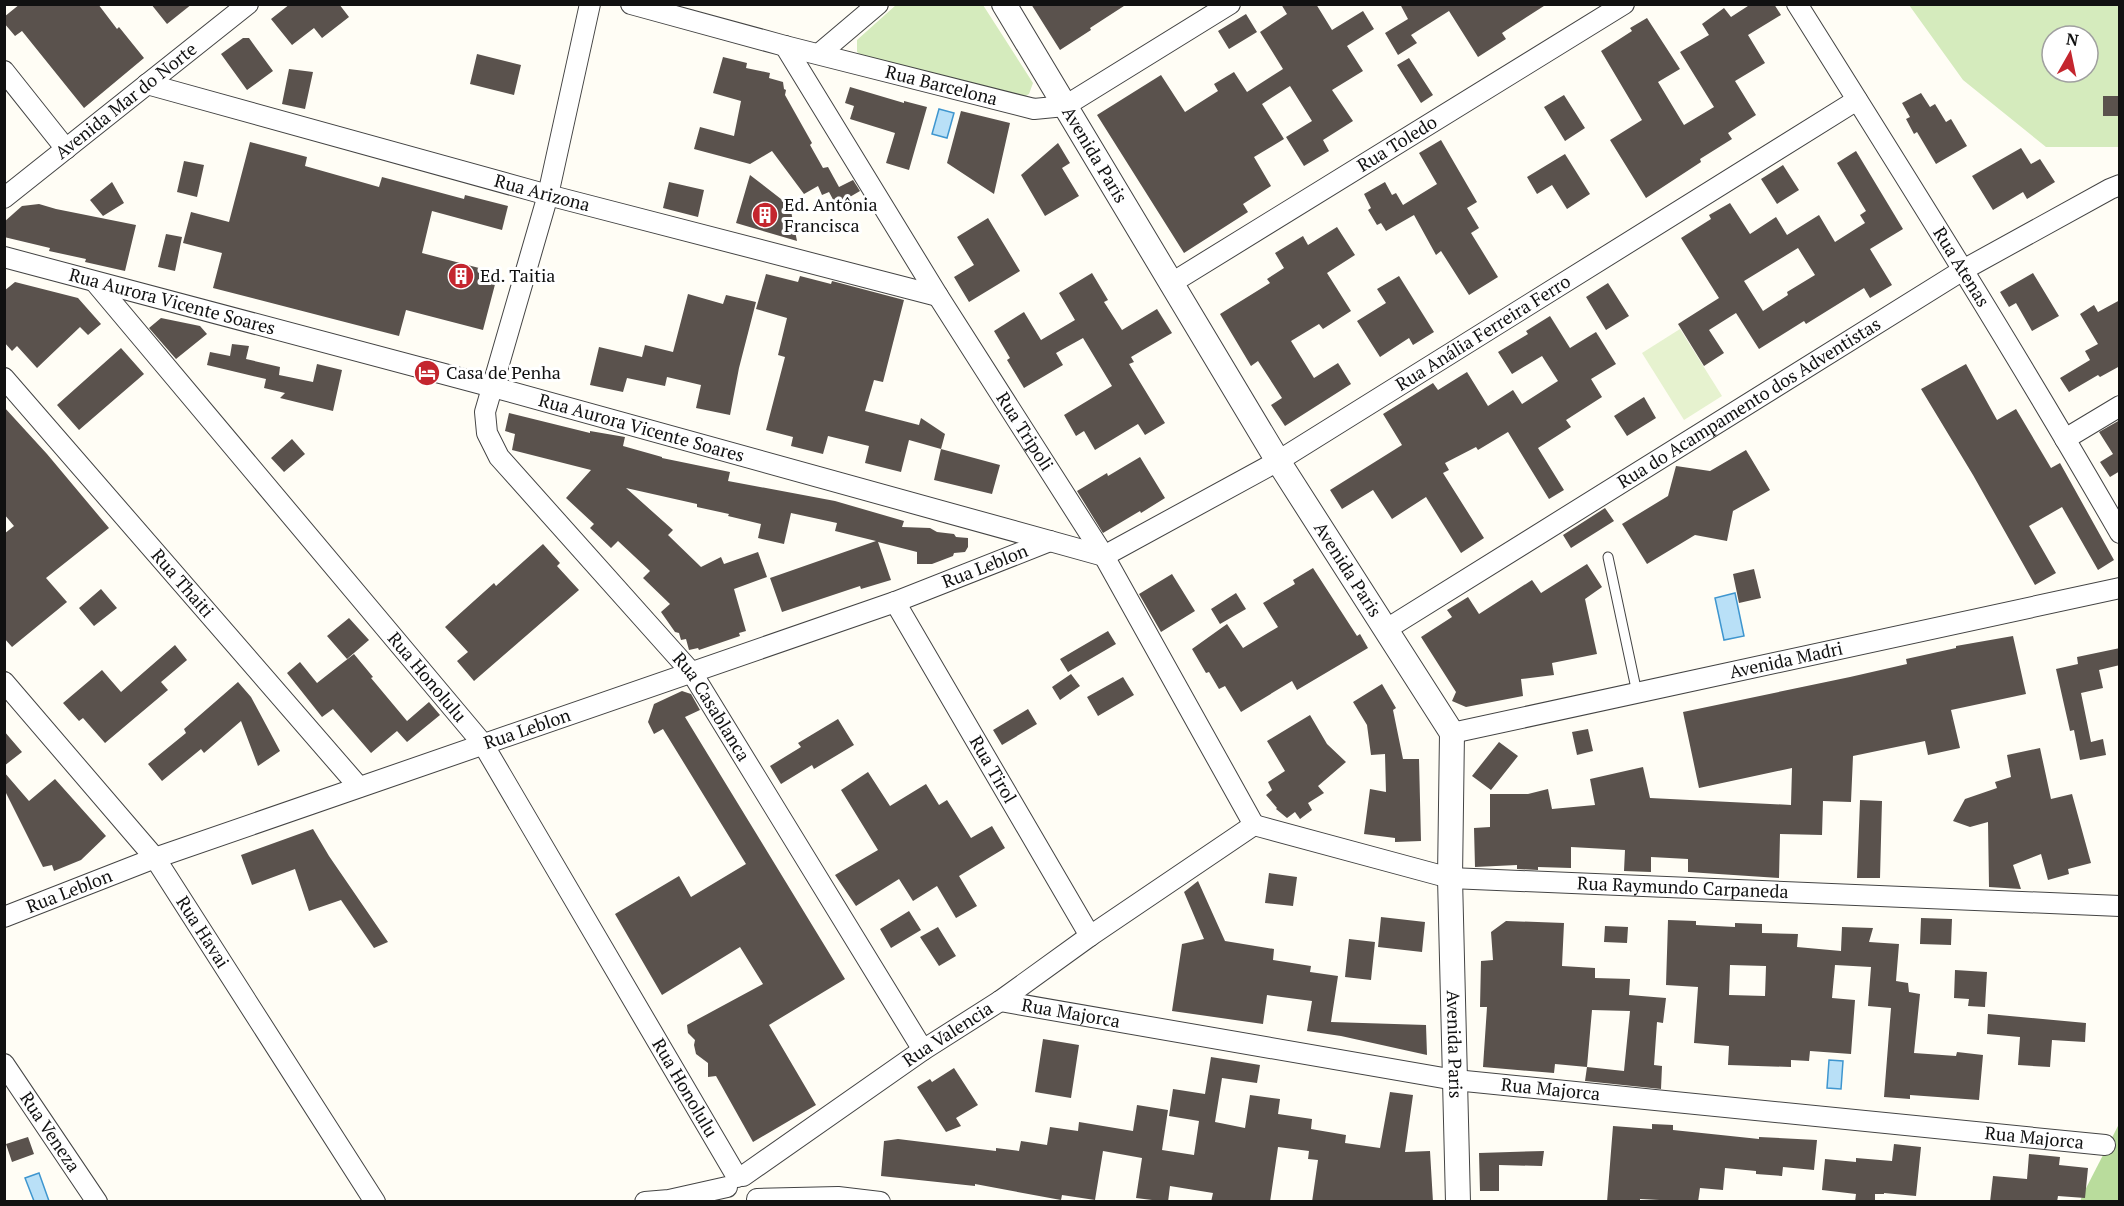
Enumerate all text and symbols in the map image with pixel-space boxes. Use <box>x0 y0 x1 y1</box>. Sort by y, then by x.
north arrow <box>2040 24 2100 84</box>
text: N <box>2065 27 2080 51</box>
street label: Avenida Mar do Norte <box>50 36 201 164</box>
street label: Rua Barcelona <box>883 59 1000 110</box>
street label: Avenida Paris <box>1057 102 1134 207</box>
street label: Rua Toledo <box>1352 109 1441 177</box>
street label: Rua Arizona <box>492 168 593 216</box>
place label: Ed. Antônia Francisca <box>784 192 878 237</box>
building icon: Ed. Antônia Francisca <box>750 200 780 230</box>
street label: Rua Atenas <box>1928 222 1996 311</box>
building icon: Ed. Taitia <box>446 261 476 291</box>
street label: Rua Aurora Vicente Soares <box>67 262 278 340</box>
place label: Ed. Taitia <box>480 263 555 287</box>
street label: Rua Anália Ferreira Ferro <box>1391 269 1575 396</box>
street label: Rua do Acampamento dos Adventistas <box>1612 311 1885 493</box>
hotel icon: Casa de Penha <box>412 358 442 388</box>
place label: Casa de Penha <box>446 360 561 384</box>
street label: Rua Aurora Vicente Soares <box>536 387 747 467</box>
street label: Rua Tripoli <box>991 387 1060 475</box>
street label: Avenida Paris <box>1309 517 1388 621</box>
street label: Rua Leblon <box>938 538 1031 593</box>
street label: Rua Thaiti <box>147 543 220 622</box>
street label: Rua Honolulu <box>383 626 472 727</box>
street label: Avenida Madri <box>1727 635 1845 683</box>
street label: Rua Casablanca <box>668 647 756 765</box>
street label: Rua Leblon <box>480 702 574 754</box>
street label: Rua Tirol <box>965 731 1023 807</box>
street label: Rua Leblon <box>22 863 115 918</box>
street label: Rua Raymundo Carpaneda <box>1577 870 1789 903</box>
street label: Rua Havai <box>171 891 235 972</box>
street label: Avenida Paris <box>1442 990 1468 1099</box>
street label: Rua Majorca <box>1020 992 1122 1033</box>
street label: Rua Valencia <box>897 996 997 1072</box>
street label: Rua Honolulu <box>647 1034 724 1141</box>
street label: Rua Majorca <box>1500 1072 1602 1105</box>
street label: Rua Veneza <box>15 1087 86 1176</box>
street label: Rua Majorca <box>1984 1120 2085 1154</box>

